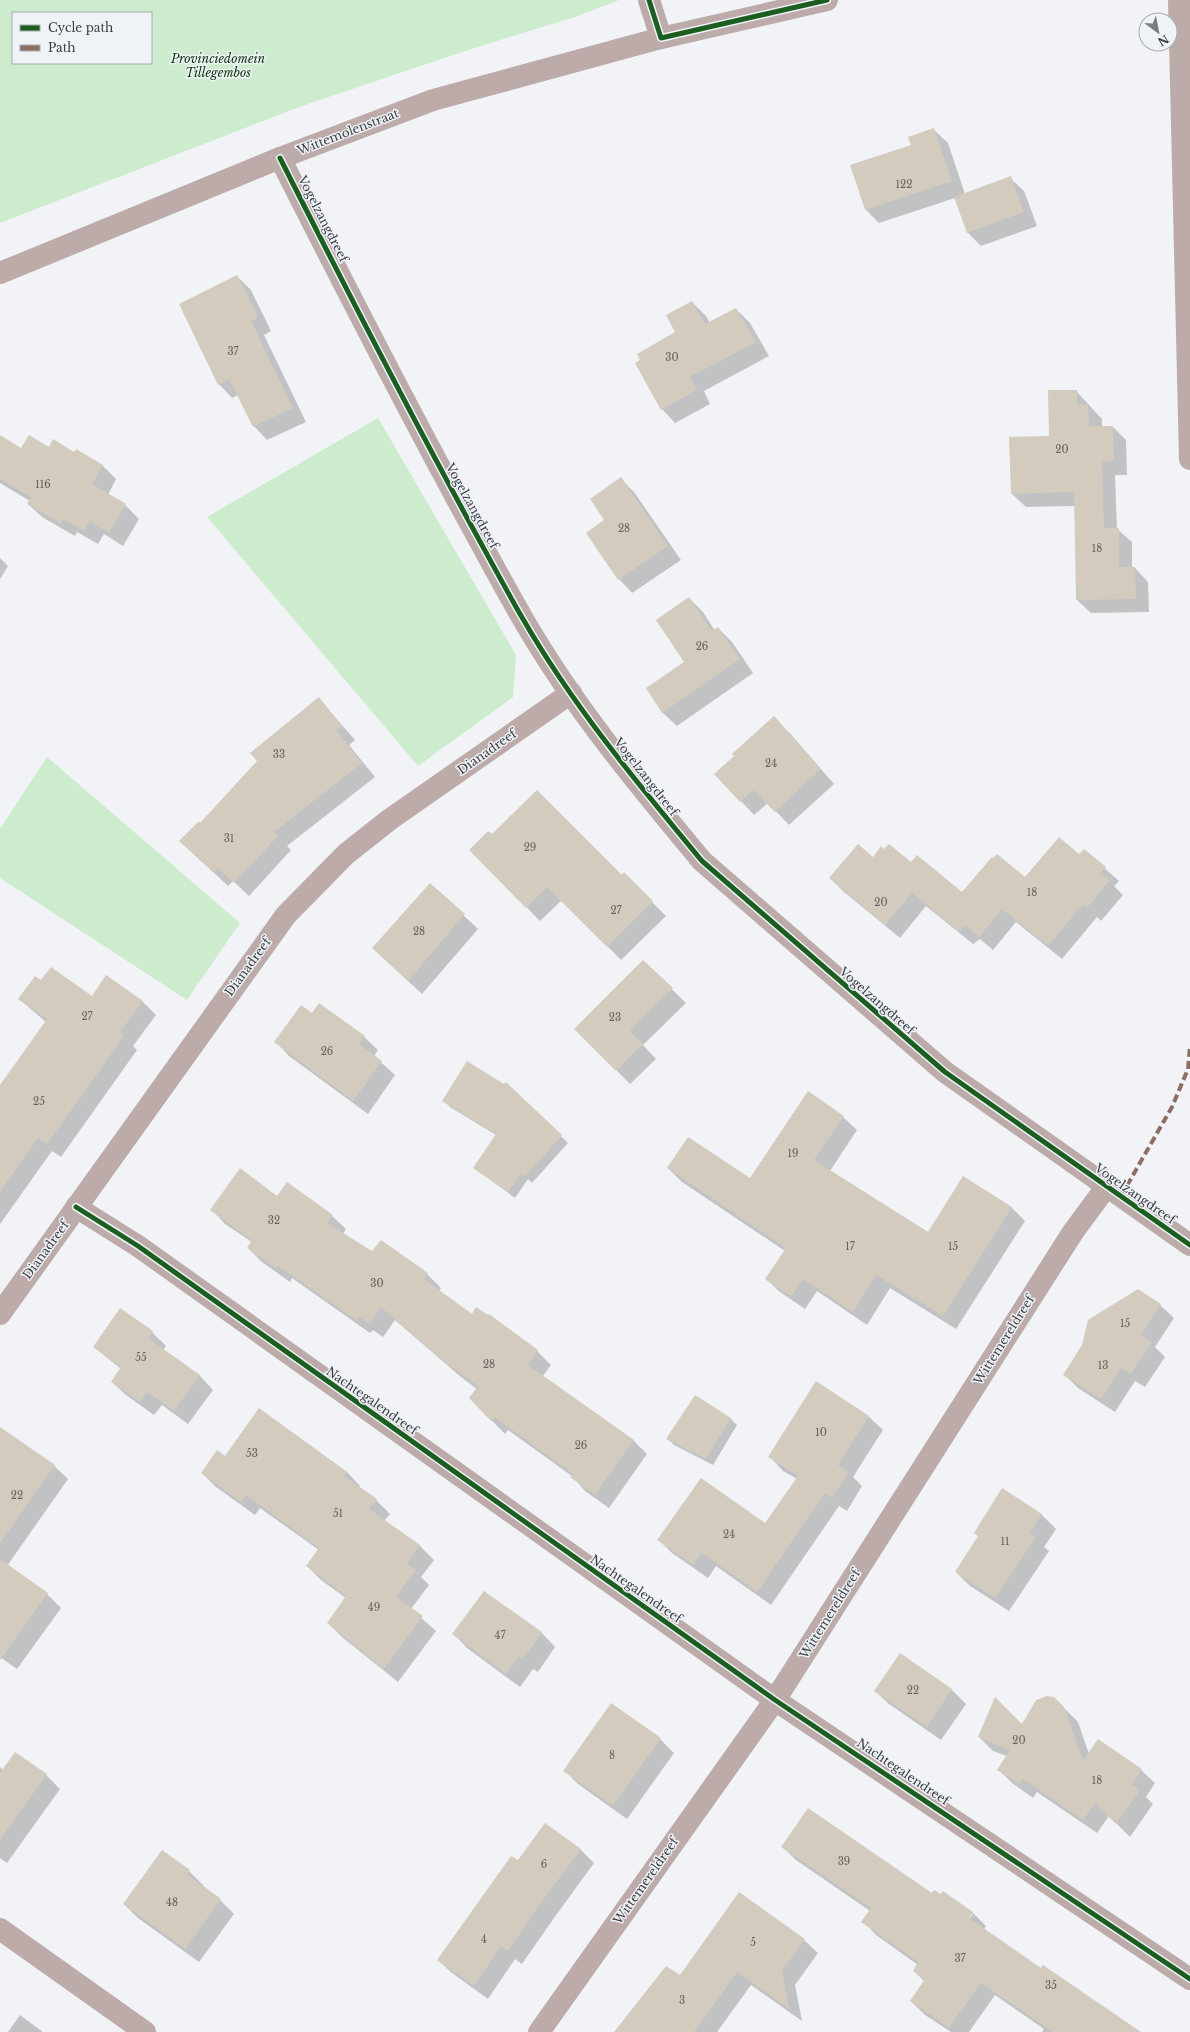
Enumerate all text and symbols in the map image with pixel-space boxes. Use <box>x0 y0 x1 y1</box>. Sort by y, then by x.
legend <box>12 12 152 64</box>
north arrow <box>1138 12 1178 52</box>
text: Cycle path <box>48 20 113 35</box>
text: N <box>1155 32 1171 50</box>
text: Path <box>48 40 76 55</box>
park label: Provinciedomein Tillegembos <box>170 51 266 80</box>
street label: Wittemolenstraat <box>294 105 401 158</box>
street label: Vogelzangdreef <box>295 172 353 266</box>
house number: 122 <box>896 178 912 191</box>
house number: 37 <box>227 345 240 358</box>
house number: 30 <box>665 351 679 364</box>
house number: 20 <box>1055 443 1069 456</box>
street label: Vogelzangdreef <box>442 460 503 553</box>
house number: 116 <box>35 478 51 491</box>
house number: 28 <box>618 522 630 535</box>
house number: 18 <box>1092 542 1102 555</box>
house number: 26 <box>696 640 708 653</box>
street label: Dianadreef <box>454 725 521 777</box>
street label: Vogelzangdreef <box>611 734 683 820</box>
house number: 33 <box>273 748 285 761</box>
house number: 24 <box>765 757 777 770</box>
house number: 31 <box>224 832 234 845</box>
house number: 29 <box>524 841 536 854</box>
house number: 18 <box>1027 886 1037 899</box>
house number: 20 <box>874 896 888 909</box>
house number: 27 <box>610 904 623 917</box>
house number: 28 <box>413 925 425 938</box>
street label: Dianadreef <box>221 933 275 999</box>
street label: Vogelzangdreef <box>836 963 920 1039</box>
house number: 27 <box>81 1010 94 1023</box>
house number: 23 <box>609 1011 621 1024</box>
house number: 26 <box>321 1045 333 1058</box>
house number: 25 <box>33 1095 45 1108</box>
house number: 19 <box>788 1147 798 1160</box>
street label: Vogelzangdreef <box>1091 1160 1180 1228</box>
house number: 32 <box>268 1214 280 1227</box>
street label: Dianadreef <box>19 1216 73 1282</box>
house number: 17 <box>845 1240 856 1253</box>
house number: 15 <box>948 1240 958 1253</box>
house number: 30 <box>370 1277 384 1290</box>
street label: Wittemereldreef <box>970 1291 1038 1388</box>
house number: 15 <box>1120 1317 1130 1330</box>
house number: 55 <box>135 1351 147 1364</box>
house number: 28 <box>483 1358 495 1371</box>
house number: 13 <box>1098 1359 1108 1372</box>
street label: Nachtegalendreef <box>324 1363 423 1439</box>
house number: 10 <box>815 1426 827 1439</box>
house number: 26 <box>575 1439 587 1452</box>
house number: 53 <box>246 1447 258 1460</box>
house number: 22 <box>11 1489 23 1502</box>
house number: 51 <box>333 1507 343 1520</box>
house number: 24 <box>723 1528 735 1541</box>
house number: 11 <box>1001 1535 1009 1548</box>
street label: Nachtegalendreef <box>588 1551 687 1627</box>
street label: Wittemereldreef <box>796 1565 864 1662</box>
house number: 49 <box>368 1601 380 1614</box>
house number: 47 <box>495 1629 506 1642</box>
house number: 22 <box>907 1684 919 1697</box>
house number: 20 <box>1012 1734 1026 1747</box>
street label: Nachtegalendreef <box>854 1735 954 1809</box>
house number: 8 <box>609 1749 615 1762</box>
house number: 18 <box>1092 1774 1102 1787</box>
street label: Wittemereldreef <box>609 1833 682 1928</box>
house number: 39 <box>838 1855 850 1868</box>
house number: 6 <box>541 1858 547 1871</box>
house number: 48 <box>166 1896 178 1909</box>
house number: 4 <box>481 1933 487 1946</box>
house number: 5 <box>750 1936 756 1949</box>
house number: 37 <box>954 1952 967 1965</box>
house number: 35 <box>1045 1979 1057 1992</box>
house number: 3 <box>679 1994 685 2007</box>

